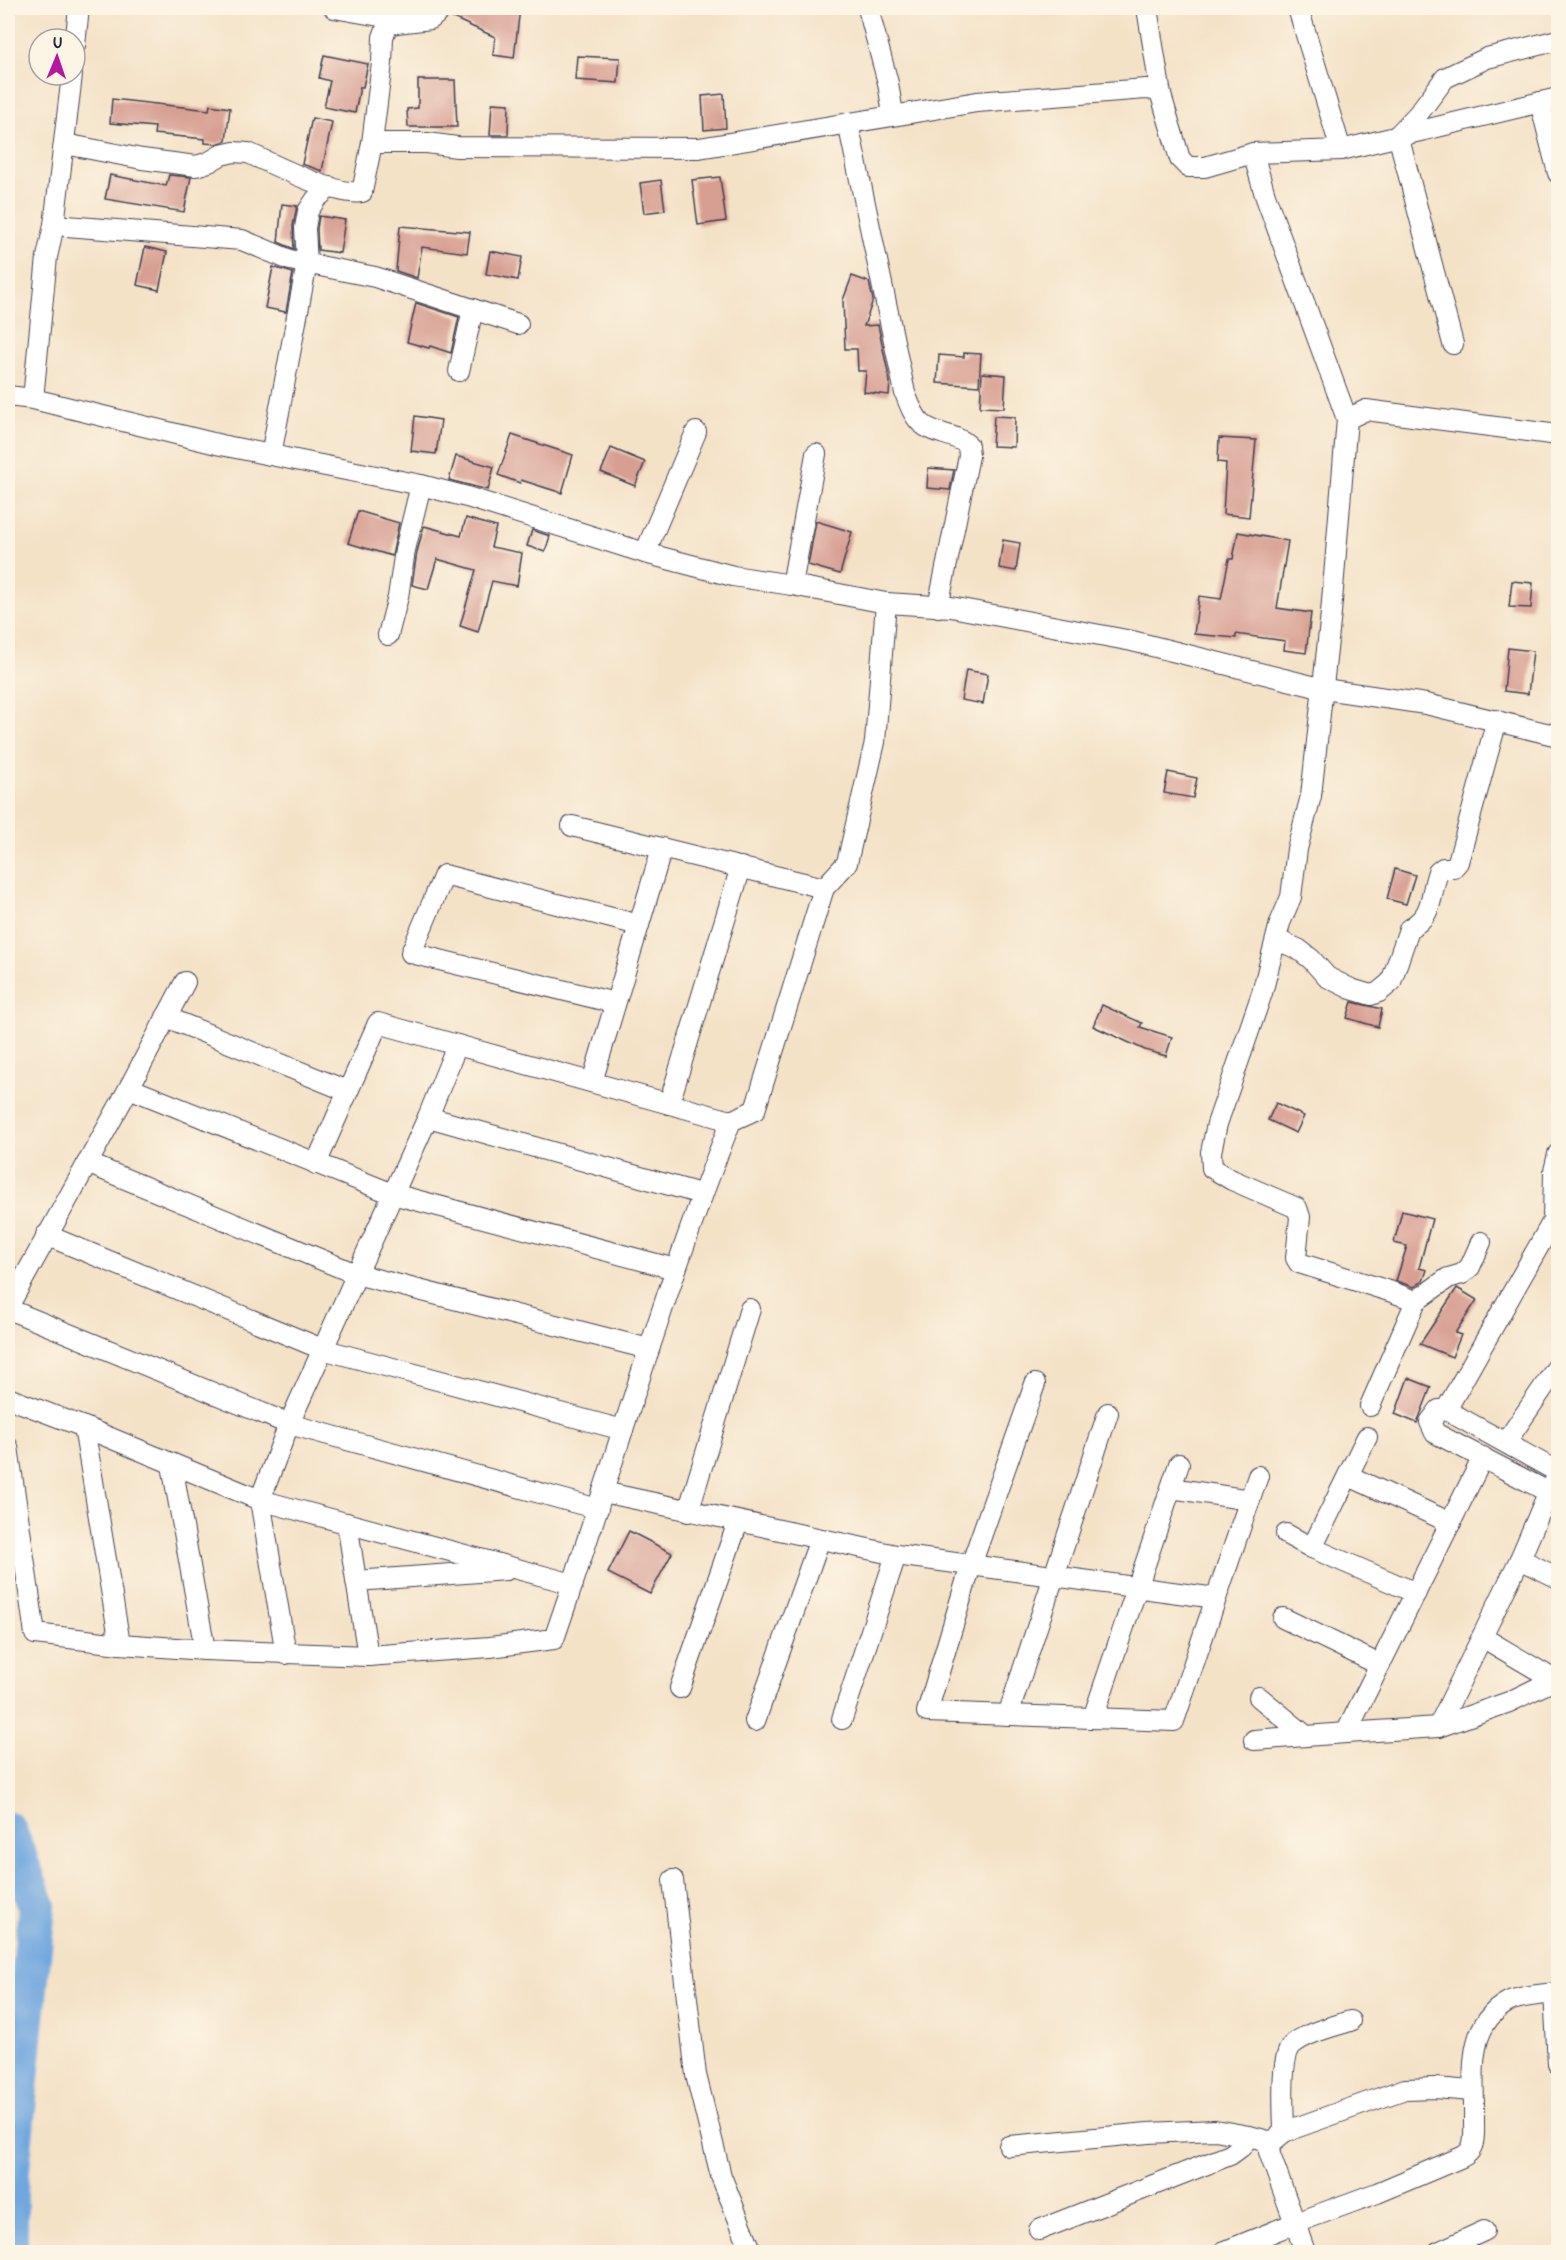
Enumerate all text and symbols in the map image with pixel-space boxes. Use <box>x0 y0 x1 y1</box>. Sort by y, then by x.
north arrow <box>27 27 87 87</box>
text: U <box>53 31 62 53</box>

